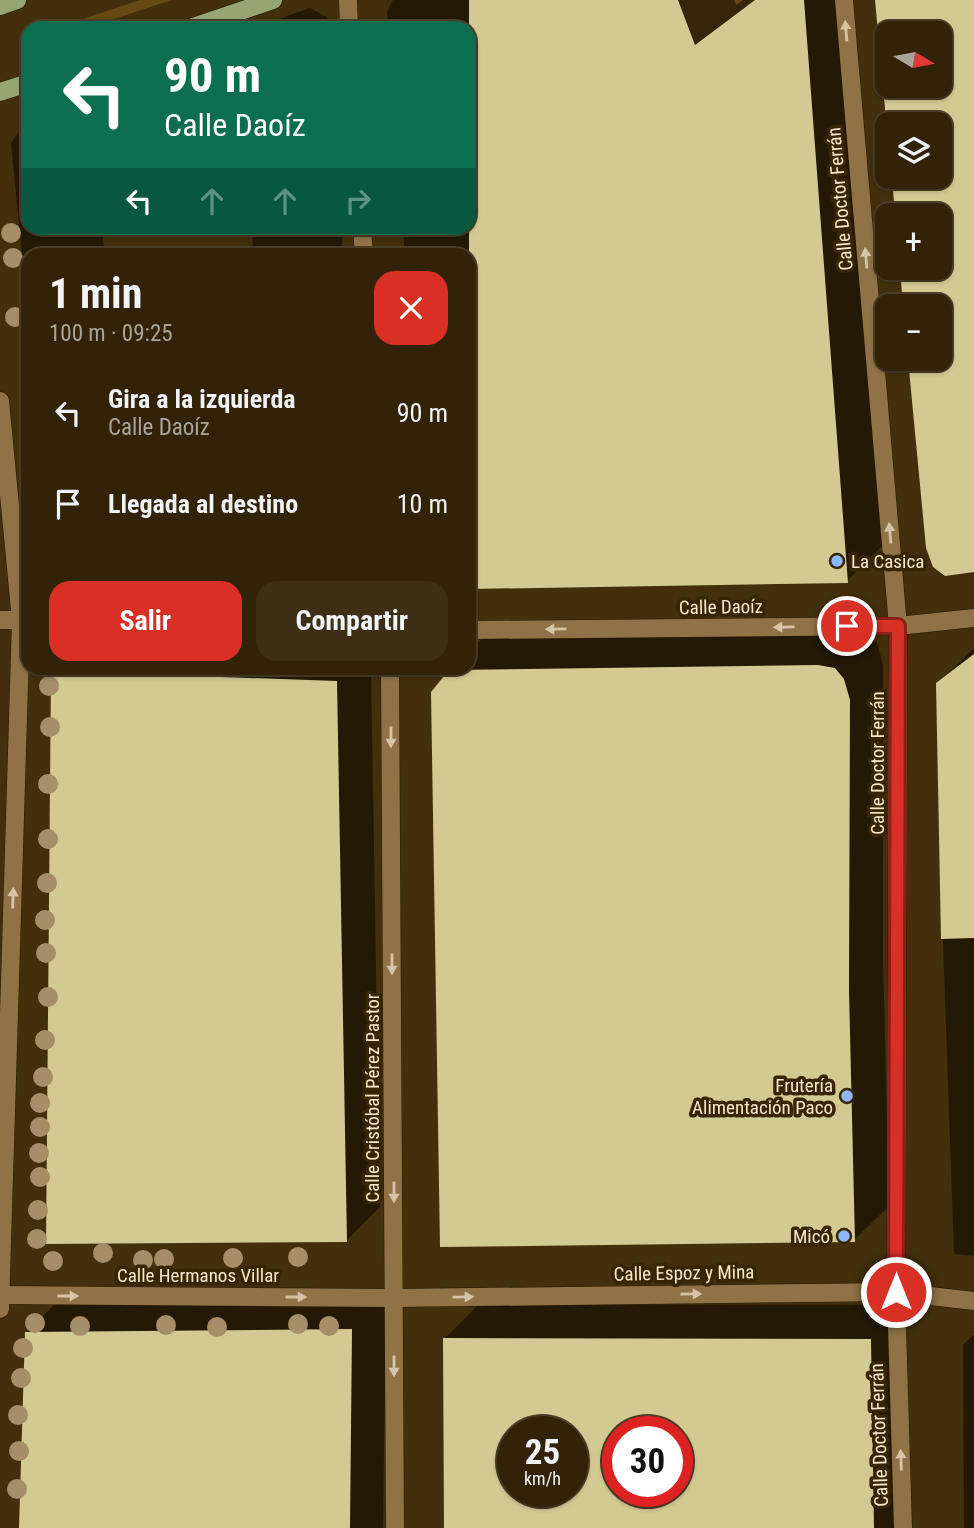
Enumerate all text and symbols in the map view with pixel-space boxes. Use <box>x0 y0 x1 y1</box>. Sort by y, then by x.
one-way arrow <box>840 20 851 42</box>
north arrow <box>875 21 952 98</box>
map controls <box>875 21 952 371</box>
text: 90 m <box>164 47 261 104</box>
icon: left <box>49 49 140 140</box>
text: Calle Daoíz <box>164 106 306 144</box>
button: layers <box>875 112 952 189</box>
street label: Calle Doctor Ferrán <box>822 127 858 271</box>
icon: left <box>120 182 158 220</box>
icon: ahead <box>193 182 231 220</box>
icon: ahead <box>266 182 304 220</box>
icon: right <box>339 182 377 220</box>
button: + <box>875 203 952 280</box>
one-way arrow <box>860 247 871 269</box>
text: 1 min <box>49 269 142 318</box>
button: close <box>374 271 448 345</box>
button: − <box>875 294 952 371</box>
text: 100 m · 09:25 <box>49 320 173 347</box>
text: Gira a la izquierda <box>108 384 296 414</box>
icon: left <box>49 394 87 432</box>
text: 90 m <box>397 398 448 428</box>
text: Calle Daoíz <box>108 414 210 441</box>
icon: arrive <box>49 485 87 523</box>
text: Llegada al destino <box>108 489 298 519</box>
text: 10 m <box>397 489 448 519</box>
one-way arrow <box>884 522 895 544</box>
place label: La Casica <box>851 550 924 573</box>
marker: La Casica <box>829 553 845 569</box>
button: Salir <box>49 581 242 661</box>
button: Compartir <box>256 581 448 661</box>
street label: Calle Daoíz <box>679 595 763 619</box>
pin <box>817 596 877 656</box>
icon: arrive <box>828 607 866 645</box>
one-way arrow <box>772 621 794 633</box>
one-way arrow <box>545 624 567 635</box>
street label: Calle Doctor Ferrán <box>866 691 889 835</box>
one-way arrow <box>385 726 397 748</box>
one-way arrow <box>7 887 18 909</box>
one-way arrow <box>386 953 398 975</box>
street label: Calle Cristóbal Pérez Pastor <box>361 993 384 1203</box>
place label: Frutería Alimentación Paco <box>692 1074 833 1119</box>
marker: Frutería Alimentación Paco <box>839 1088 855 1104</box>
one-way arrow <box>388 1181 400 1203</box>
place label: Micó <box>793 1225 830 1248</box>
marker: Micó <box>836 1228 852 1244</box>
position arrow <box>859 1255 933 1329</box>
street label: Calle Espoz y Mina <box>613 1260 755 1286</box>
street label: Calle Hermanos Villar <box>117 1264 279 1287</box>
one-way arrow <box>680 1288 702 1300</box>
one-way arrow <box>57 1290 79 1302</box>
one-way arrow <box>285 1291 307 1303</box>
one-way arrow <box>452 1291 474 1302</box>
one-way arrow <box>388 1355 400 1377</box>
street label: Calle Doctor Ferrán <box>865 1363 893 1507</box>
speed limit sign: 30 <box>602 1416 693 1507</box>
text: 25 <box>525 1432 560 1473</box>
one-way arrow <box>895 1449 906 1471</box>
text: km/h <box>524 1468 561 1489</box>

